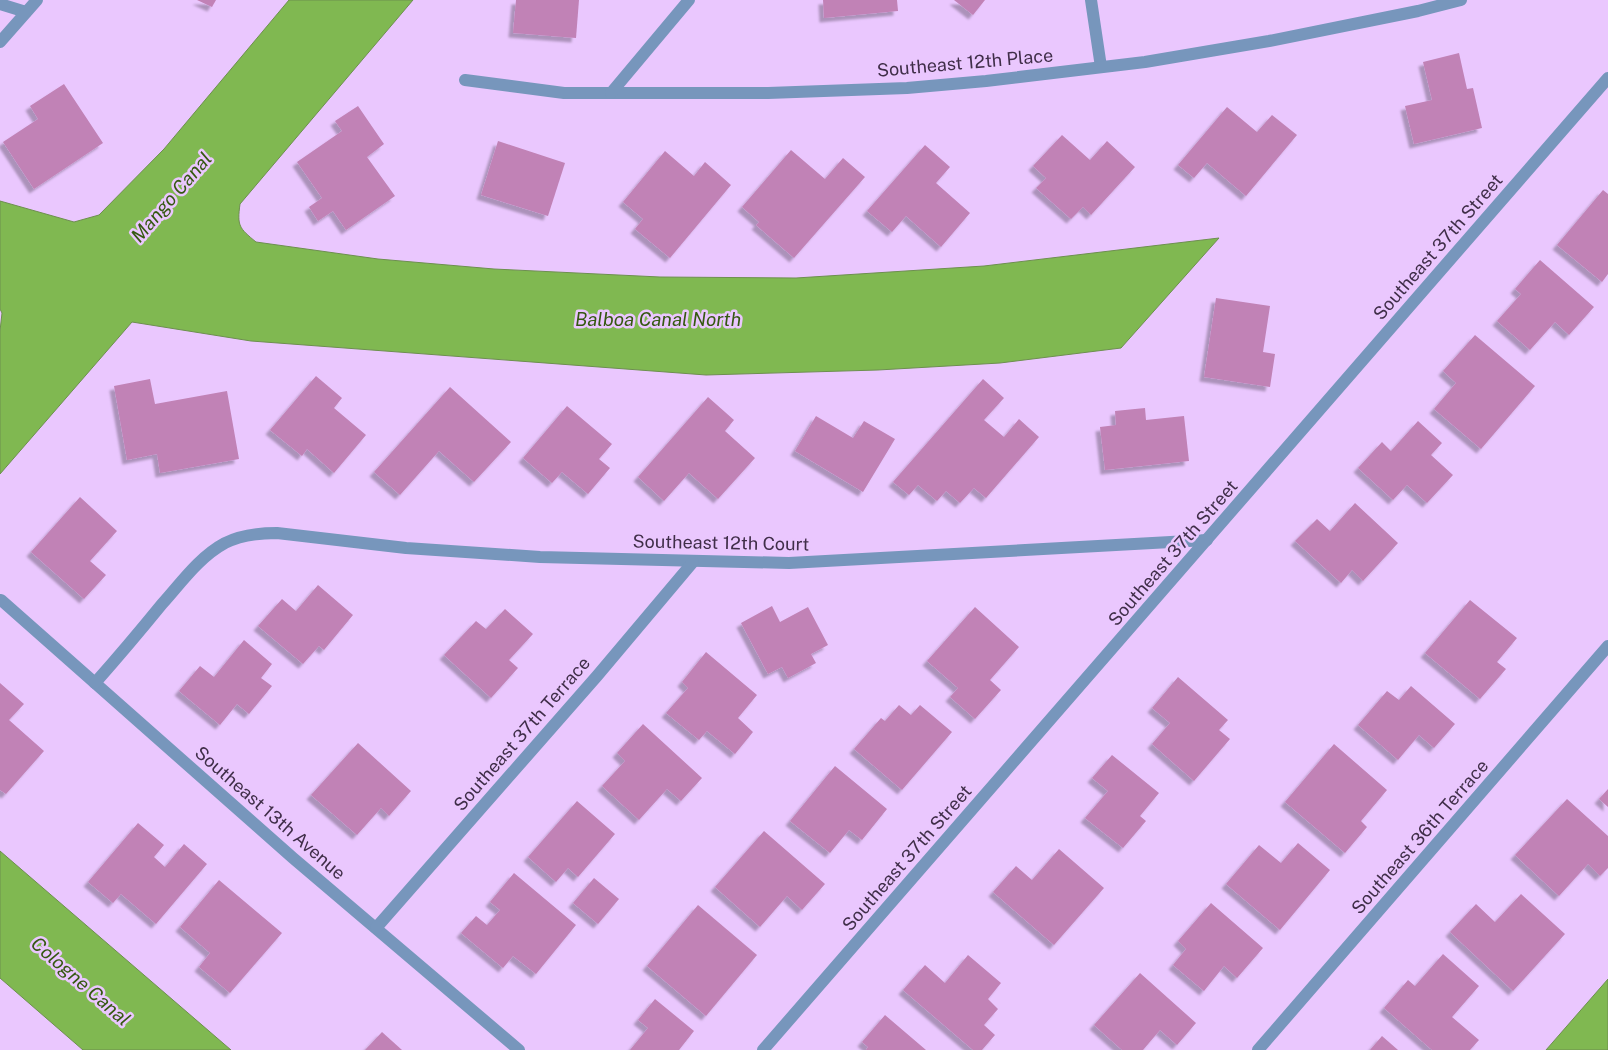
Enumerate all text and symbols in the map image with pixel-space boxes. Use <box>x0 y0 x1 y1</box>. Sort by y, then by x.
street label: Southeast 12th Place <box>876 44 1054 81</box>
water label: Mango Canal <box>126 148 216 246</box>
street label: Southeast 37th Street <box>1369 169 1507 324</box>
water label: Balboa Canal North <box>575 308 741 330</box>
street label: Southeast 37th Street <box>1104 475 1242 630</box>
street label: Southeast 12th Court <box>632 530 810 555</box>
street label: Southeast 37th Terrace <box>449 652 594 815</box>
street label: Southeast 13th Avenue <box>191 742 350 884</box>
street label: Southeast 36th Terrace <box>1347 755 1492 918</box>
street label: Southeast 37th Street <box>838 780 976 935</box>
water label: Cologne Canal <box>27 932 135 1030</box>

